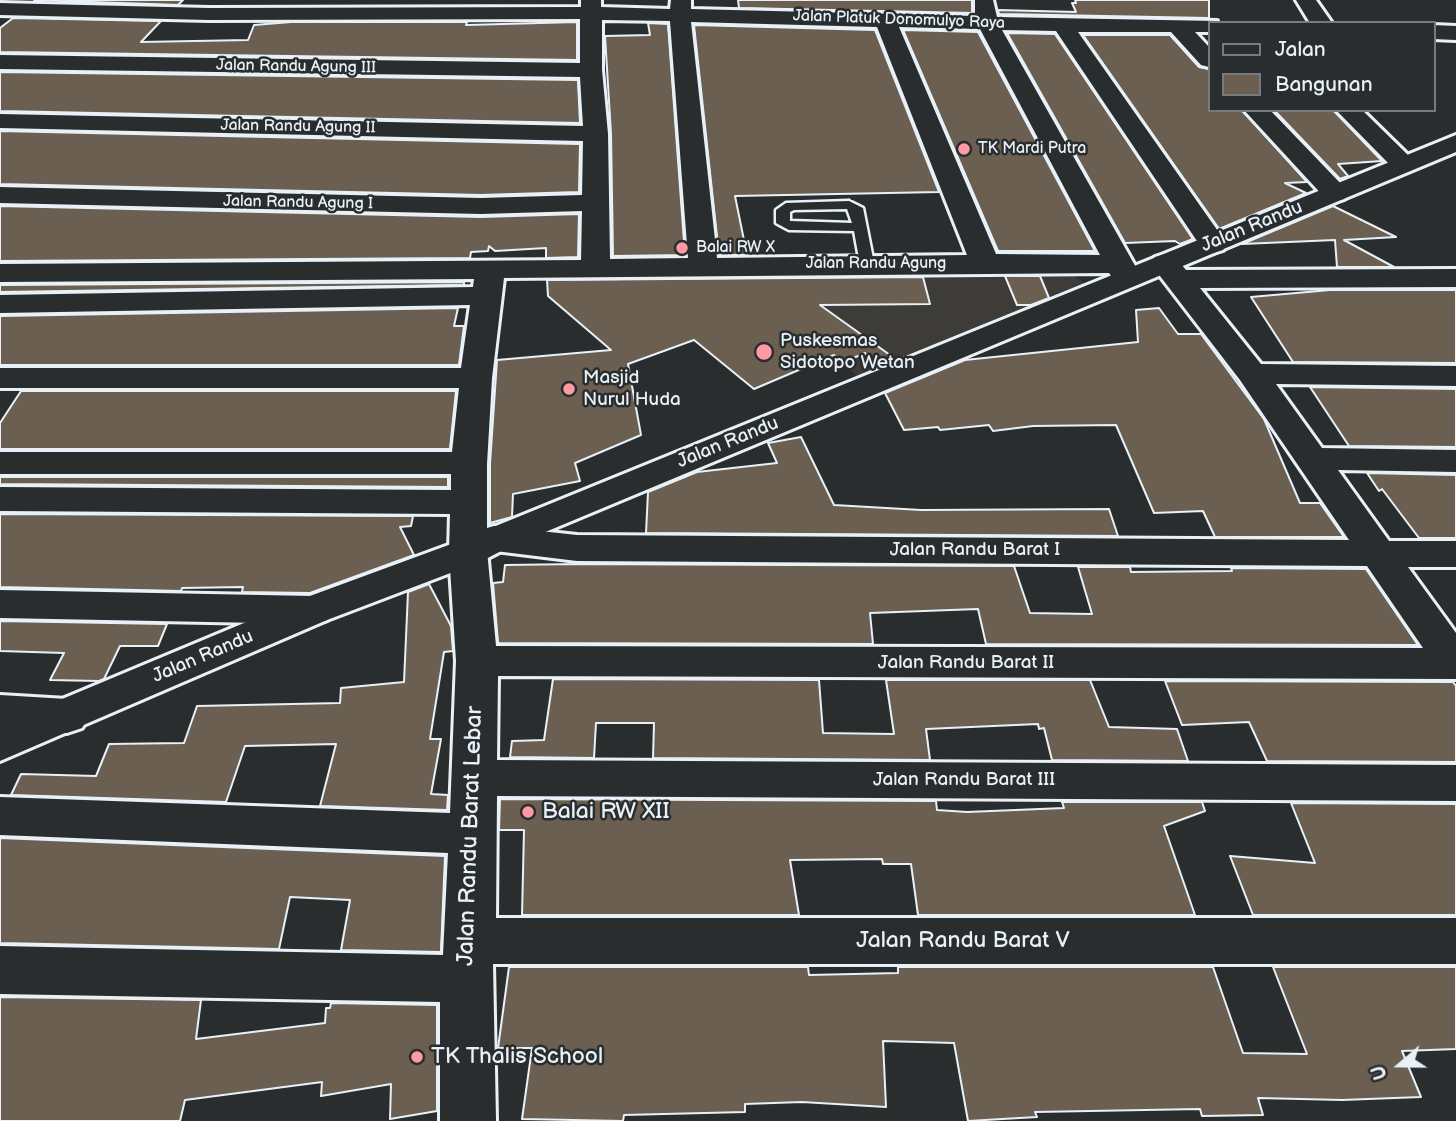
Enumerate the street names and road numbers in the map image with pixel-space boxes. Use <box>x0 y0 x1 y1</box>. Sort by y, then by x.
street label: Jalan Platuk Donomulyo Raya <box>793 7 1005 33</box>
street label: Jalan Randu Agung III <box>216 56 376 78</box>
street label: Jalan Randu Agung II <box>220 116 376 138</box>
street label: Jalan Randu Agung I <box>223 192 373 214</box>
street label: Jalan Randu <box>1198 196 1306 258</box>
street label: Jalan Randu Agung <box>806 254 946 274</box>
street label: Jalan Randu <box>674 412 782 474</box>
street label: Jalan Randu Barat I <box>890 539 1060 561</box>
street label: Jalan Randu <box>149 626 257 688</box>
street label: Jalan Randu Barat II <box>878 652 1054 674</box>
street label: Jalan Randu Barat Lebar <box>453 706 489 966</box>
street label: Jalan Randu Barat III <box>873 769 1055 791</box>
street label: Jalan Randu Barat V <box>856 927 1070 955</box>

